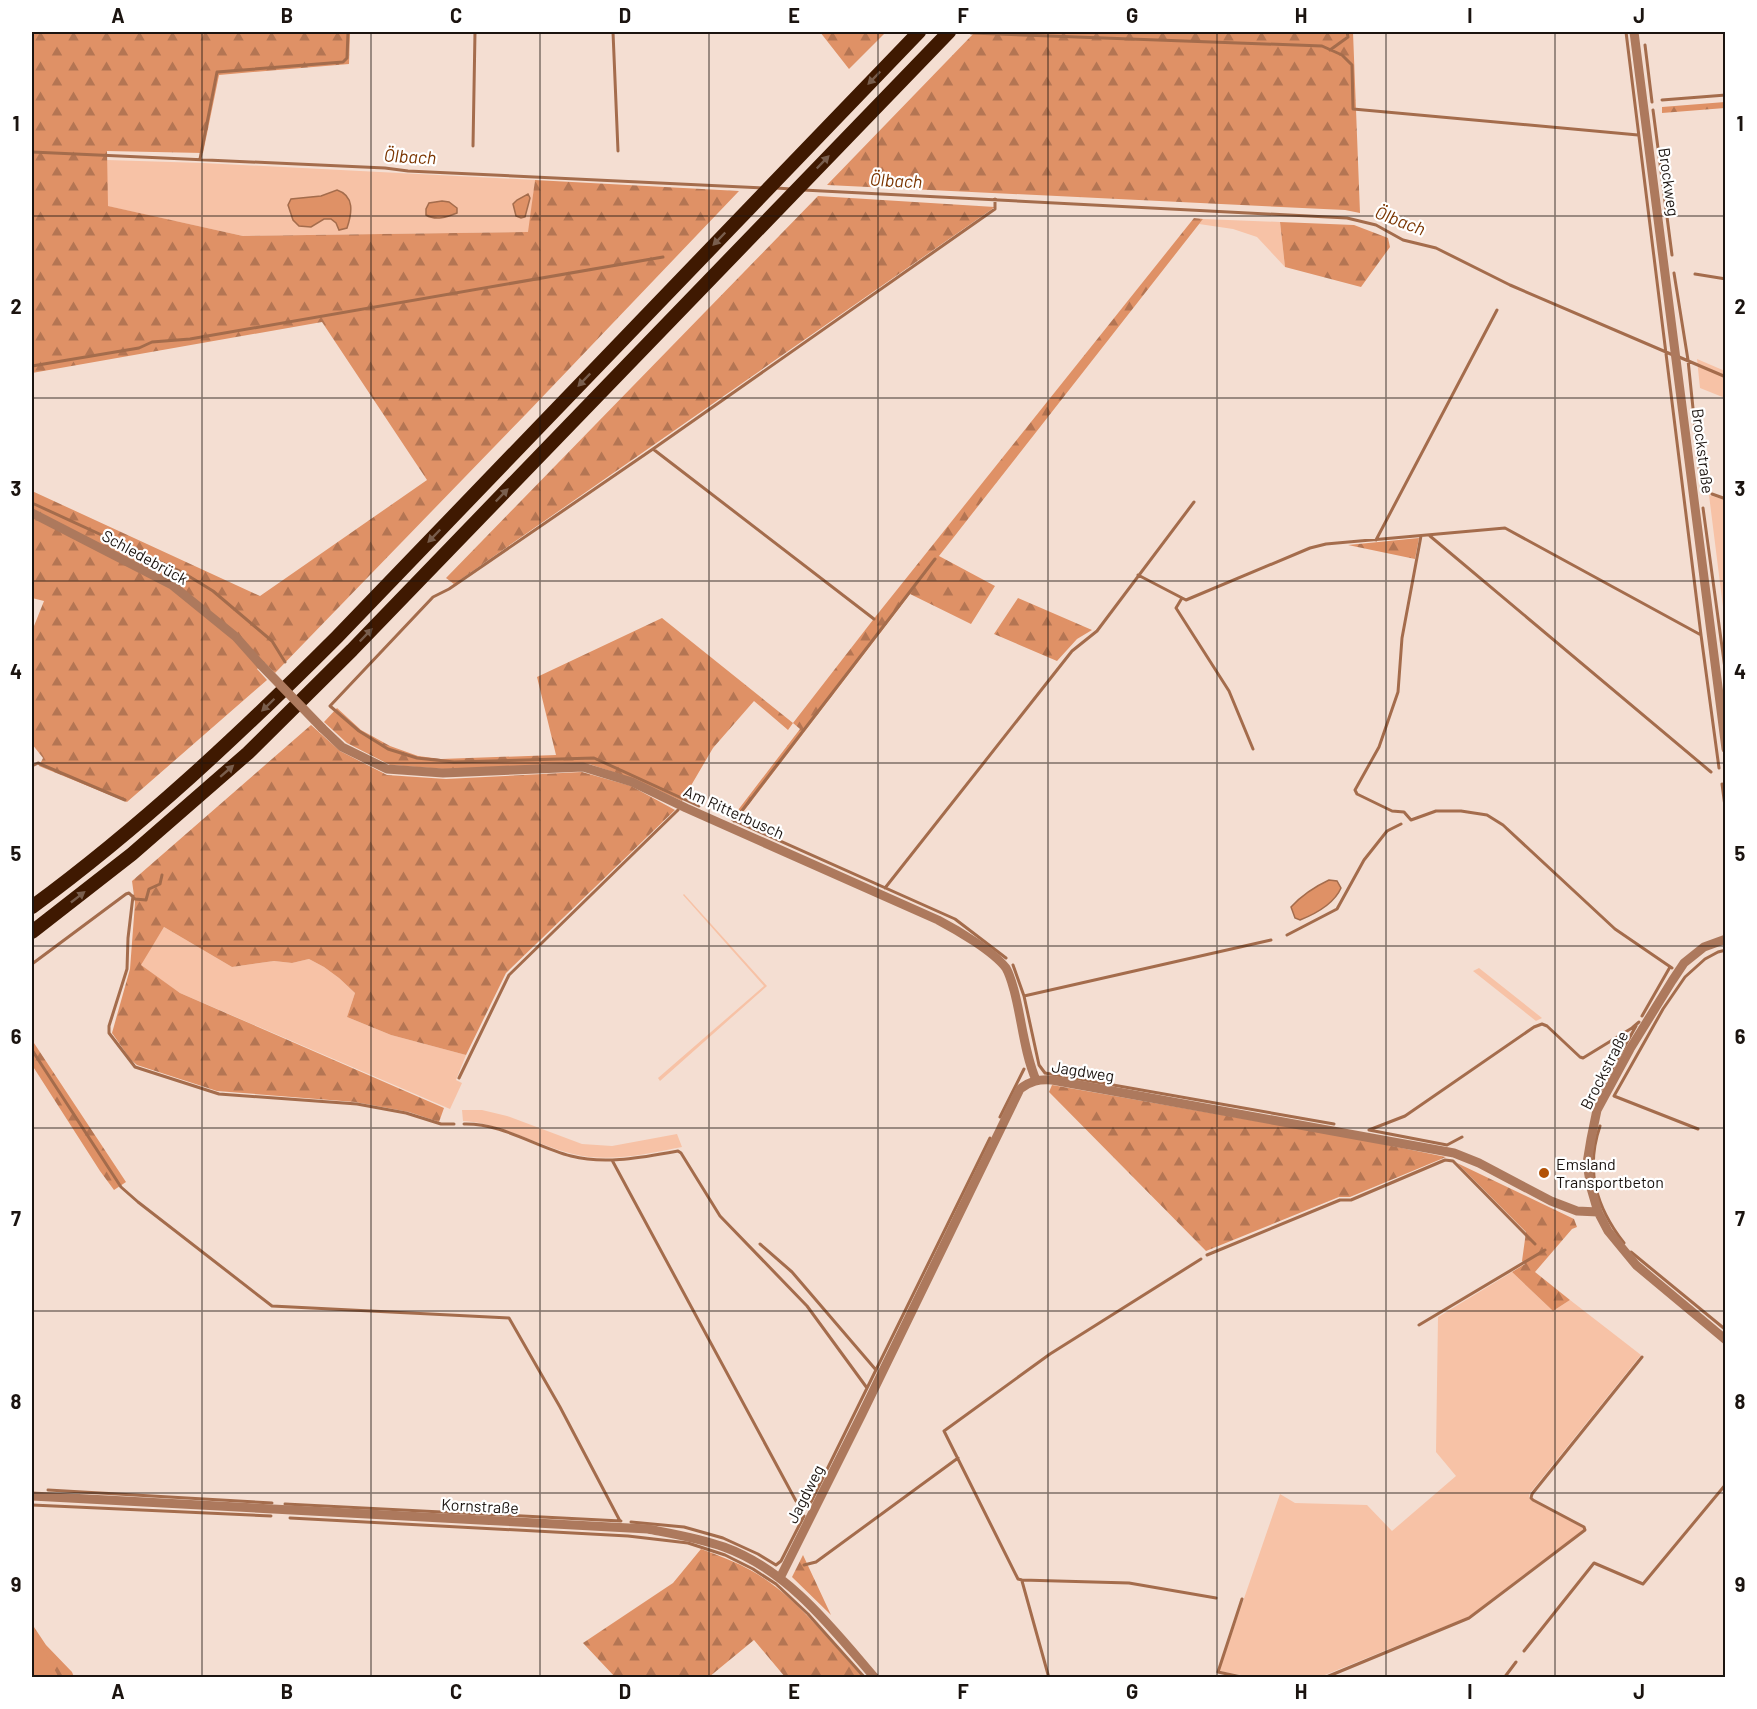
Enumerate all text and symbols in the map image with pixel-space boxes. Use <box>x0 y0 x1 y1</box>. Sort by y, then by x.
text: A <box>111 3 125 27</box>
text: B <box>281 3 293 27</box>
text: C <box>450 3 462 27</box>
text: D <box>619 3 631 27</box>
text: E <box>788 3 800 27</box>
text: F <box>957 3 969 27</box>
text: G <box>1126 3 1138 27</box>
text: H <box>1295 3 1307 27</box>
text: I <box>1467 3 1473 27</box>
text: J <box>1633 3 1645 27</box>
one-way arrow <box>867 71 881 86</box>
text: 1 <box>12 111 20 135</box>
text: 1 <box>1736 111 1744 135</box>
water label: Ölbach <box>383 144 437 168</box>
street label: Brockweg <box>1655 146 1684 218</box>
one-way arrow <box>816 155 829 170</box>
water label: Ölbach <box>869 168 923 192</box>
water label: Ölbach <box>1372 200 1429 240</box>
one-way arrow <box>712 232 726 247</box>
text: 2 <box>10 294 22 318</box>
text: 2 <box>1734 294 1746 318</box>
one-way arrow <box>577 372 591 386</box>
street label: Brockstraße <box>1689 407 1718 495</box>
text: 3 <box>11 476 21 500</box>
text: 3 <box>1735 476 1745 500</box>
one-way arrow <box>495 488 509 502</box>
street label: Schledebrück <box>99 525 192 588</box>
one-way arrow <box>427 528 441 543</box>
one-way arrow <box>359 628 373 642</box>
text: 4 <box>10 659 22 683</box>
text: 4 <box>1734 659 1746 683</box>
one-way arrow <box>261 698 276 712</box>
one-way arrow <box>219 765 234 778</box>
street label: Am Ritterbusch <box>681 781 787 842</box>
text: 5 <box>11 841 22 865</box>
text: 5 <box>1735 841 1746 865</box>
one-way arrow <box>70 890 86 903</box>
text: 6 <box>11 1024 22 1048</box>
text: 6 <box>1735 1024 1746 1048</box>
street label: Brockstraße <box>1576 1027 1631 1112</box>
street label: Jagdweg <box>1050 1056 1116 1085</box>
place label: Emsland Transportbeton <box>1556 1154 1664 1191</box>
marker: Emsland Transportbeton <box>1537 1166 1551 1180</box>
text: 7 <box>11 1206 21 1230</box>
text: 7 <box>1735 1206 1745 1230</box>
text: 8 <box>11 1389 22 1413</box>
text: 8 <box>1735 1389 1746 1413</box>
street label: Jagdweg <box>782 1461 827 1526</box>
street label: Kornstraße <box>441 1494 519 1517</box>
text: 9 <box>11 1572 21 1596</box>
text: 9 <box>1735 1572 1745 1596</box>
text: A <box>111 1679 125 1703</box>
text: B <box>281 1679 293 1703</box>
text: C <box>450 1679 462 1703</box>
text: D <box>619 1679 631 1703</box>
text: E <box>788 1679 800 1703</box>
text: F <box>957 1679 969 1703</box>
text: G <box>1126 1679 1138 1703</box>
text: H <box>1295 1679 1307 1703</box>
text: I <box>1467 1679 1473 1703</box>
text: J <box>1633 1679 1645 1703</box>

